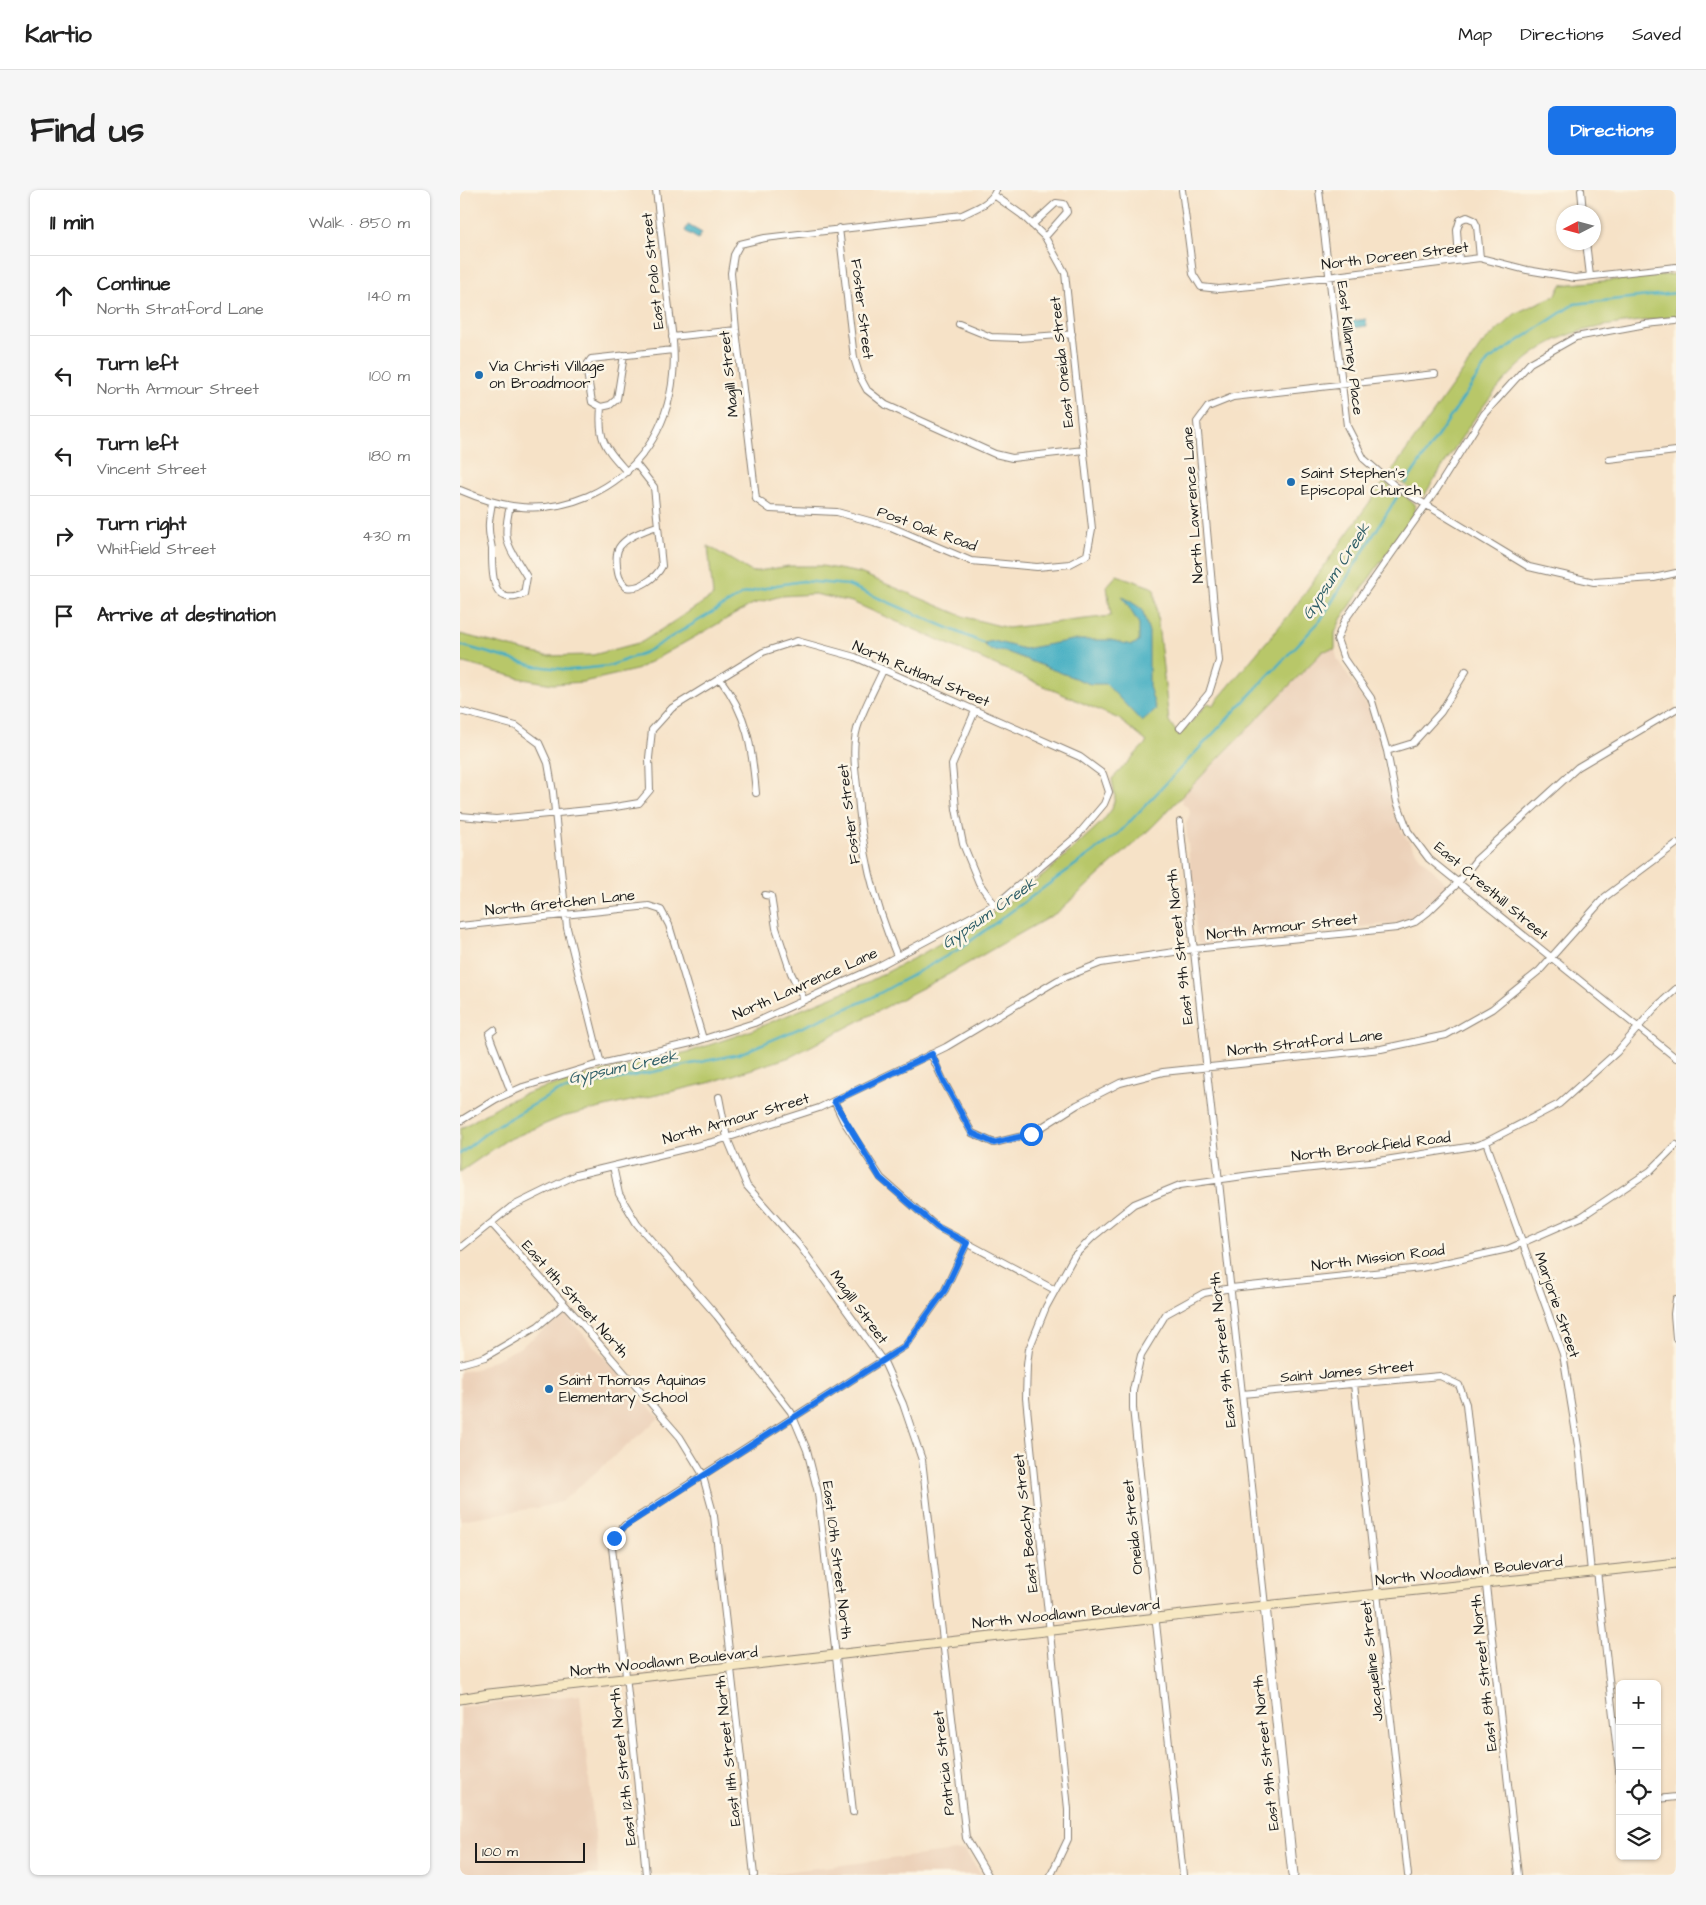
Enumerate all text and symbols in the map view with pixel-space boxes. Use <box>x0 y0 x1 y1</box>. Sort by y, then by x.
text: Kartio <box>25 18 92 52</box>
text: Map <box>1458 22 1492 47</box>
text: Directions <box>1520 22 1604 47</box>
text: Saved <box>1632 22 1681 47</box>
text: Find us <box>30 106 144 155</box>
button: Directions <box>1548 106 1676 155</box>
north arrow <box>1556 205 1601 250</box>
text: 11 min <box>50 208 94 237</box>
text: Walk · 850 m <box>309 212 410 234</box>
street label: East Polo Street <box>636 212 670 330</box>
street label: North Doreen Street <box>1320 237 1470 275</box>
street label: Foster Street <box>845 258 879 360</box>
text: Continue <box>97 271 171 298</box>
street label: East Killarney Place <box>1330 280 1369 416</box>
icon: ahead <box>50 282 78 310</box>
text: 140 m <box>368 285 410 307</box>
street label: East Oneida Street <box>1045 295 1079 429</box>
text: North Stratford Lane <box>97 298 264 320</box>
street label: Magill Street <box>714 330 745 418</box>
text: Turn left <box>97 351 178 378</box>
place label: Via Christi Village on Broadmoor <box>489 356 605 394</box>
icon: left <box>50 362 78 390</box>
text: 100 m <box>369 365 410 387</box>
marker: Via Christi Village on Broadmoor <box>473 369 485 381</box>
text: North Armour Street <box>97 378 259 400</box>
street label: North Lawrence Lane <box>1177 426 1209 584</box>
text: Turn left <box>97 431 178 458</box>
icon: left <box>50 442 78 470</box>
text: 180 m <box>369 445 410 467</box>
text: Vincent Street <box>97 458 206 480</box>
place label: Saint Stephen's Episcopal Church <box>1301 463 1422 501</box>
marker: Saint Stephen's Episcopal Church <box>1285 476 1297 488</box>
street label: Post Oak Road <box>874 501 980 557</box>
text: Turn right <box>97 511 186 538</box>
water label: Gypsum Creek <box>1297 517 1377 624</box>
icon: right <box>50 522 78 550</box>
text: 430 m <box>362 525 410 547</box>
text: Whitfield Street <box>97 538 216 560</box>
icon: arrive <box>50 602 78 630</box>
text: Arrive at destination <box>97 602 276 629</box>
street label: North Rutland Street <box>849 636 993 712</box>
street label: Foster Street <box>832 763 866 865</box>
street label: East Cresthill Street <box>1429 837 1553 945</box>
street label: East 9th Street North <box>1161 868 1199 1026</box>
water label: Gypsum Creek <box>937 871 1042 955</box>
street label: North Gretchen Lane <box>484 885 636 921</box>
street label: North Armour Street <box>1205 909 1359 945</box>
street label: North Lawrence Lane <box>729 942 881 1026</box>
street label: North Stratford Lane <box>1226 1024 1384 1062</box>
water label: Gypsum Creek <box>566 1044 681 1090</box>
street label: North Armour Street <box>660 1088 812 1150</box>
route start <box>1020 1123 1043 1146</box>
street label: North Brookfield Road <box>1290 1127 1452 1167</box>
street label: East 11th Street North <box>517 1236 634 1363</box>
street label: North Mission Road <box>1310 1239 1446 1277</box>
street label: Marjorie Street <box>1529 1249 1585 1361</box>
street label: Magill Street <box>824 1266 893 1349</box>
street label: East 9th Street North <box>1204 1271 1242 1429</box>
street label: Saint James Street <box>1279 1356 1415 1388</box>
place label: Saint Thomas Aquinas Elementary School <box>559 1370 706 1409</box>
marker: Saint Thomas Aquinas Elementary School <box>543 1383 555 1395</box>
street label: East Beachy Street <box>1008 1452 1045 1594</box>
street label: Oneida Street <box>1118 1478 1148 1576</box>
street label: East 10th Street North <box>817 1480 857 1641</box>
route end <box>603 1527 626 1550</box>
street label: North Woodlawn Boulevard <box>1374 1551 1564 1591</box>
street label: East 8th Street North <box>1465 1593 1503 1752</box>
street label: North Woodlawn Boulevard <box>971 1594 1161 1634</box>
street label: Jacqueline Street <box>1355 1600 1389 1722</box>
street label: North Woodlawn Boulevard <box>569 1642 759 1682</box>
street label: East 11th Street North <box>710 1674 746 1827</box>
street label: East 9th Street North <box>1247 1674 1285 1832</box>
map controls <box>1616 1680 1661 1860</box>
button: + <box>1616 1680 1661 1725</box>
street label: East 12th Street North <box>604 1687 642 1847</box>
street label: Patricia Street <box>928 1709 960 1817</box>
button: − <box>1616 1725 1661 1770</box>
button: locate <box>1616 1770 1661 1815</box>
button: layers <box>1616 1815 1661 1860</box>
scale bar <box>475 1840 585 1863</box>
text: 100 m <box>482 1842 518 1862</box>

